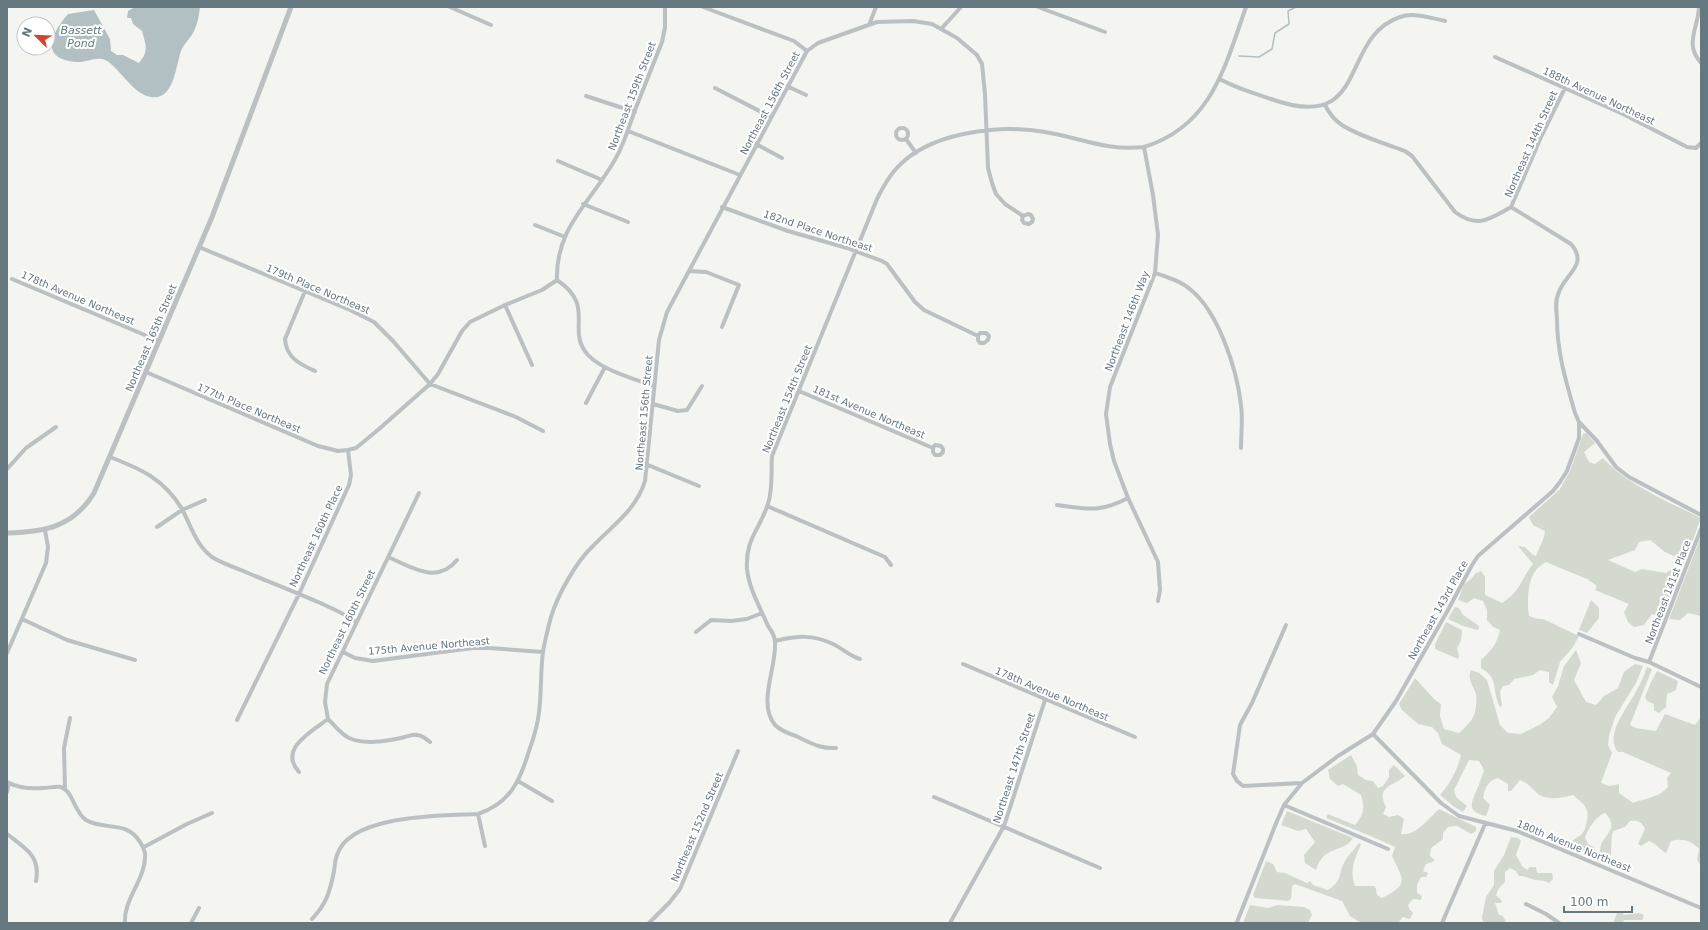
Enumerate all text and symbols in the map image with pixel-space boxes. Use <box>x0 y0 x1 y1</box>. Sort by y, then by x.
north arrow <box>16 16 56 56</box>
water label: Bassett Pond <box>60 24 102 50</box>
text: N <box>19 26 35 39</box>
street label: Northeast 159th Street <box>606 40 658 152</box>
street label: Northeast 156th Street <box>738 49 802 157</box>
street label: 188th Avenue Northeast <box>1541 65 1657 127</box>
street label: Northeast 144th Street <box>1502 89 1560 199</box>
street label: 182nd Place Northeast <box>762 208 874 254</box>
street label: 179th Place Northeast <box>264 262 372 316</box>
street label: 178th Avenue Northeast <box>20 269 136 327</box>
street label: Northeast 146th Way <box>1103 269 1151 373</box>
street label: Northeast 165th Street <box>123 283 179 393</box>
street label: Northeast 154th Street <box>760 343 814 455</box>
street label: Northeast 156th Street <box>633 355 655 471</box>
street label: 177th Place Northeast <box>195 381 303 435</box>
street label: 181st Avenue Northeast <box>811 383 927 441</box>
street label: Northeast 160th Place <box>287 483 345 589</box>
street label: Northeast 141st Place <box>1643 538 1693 646</box>
street label: Northeast 143rd Place <box>1406 558 1470 662</box>
street label: Northeast 160th Street <box>317 568 377 676</box>
street label: 175th Avenue Northeast <box>368 635 490 657</box>
street label: 178th Avenue Northeast <box>994 665 1110 723</box>
street label: Northeast 147th Street <box>991 711 1037 825</box>
street label: Northeast 152nd Street <box>669 771 725 883</box>
street label: 180th Avenue Northeast <box>1515 818 1633 874</box>
scale bar <box>1564 888 1632 914</box>
text: 100 m <box>1570 895 1608 909</box>

